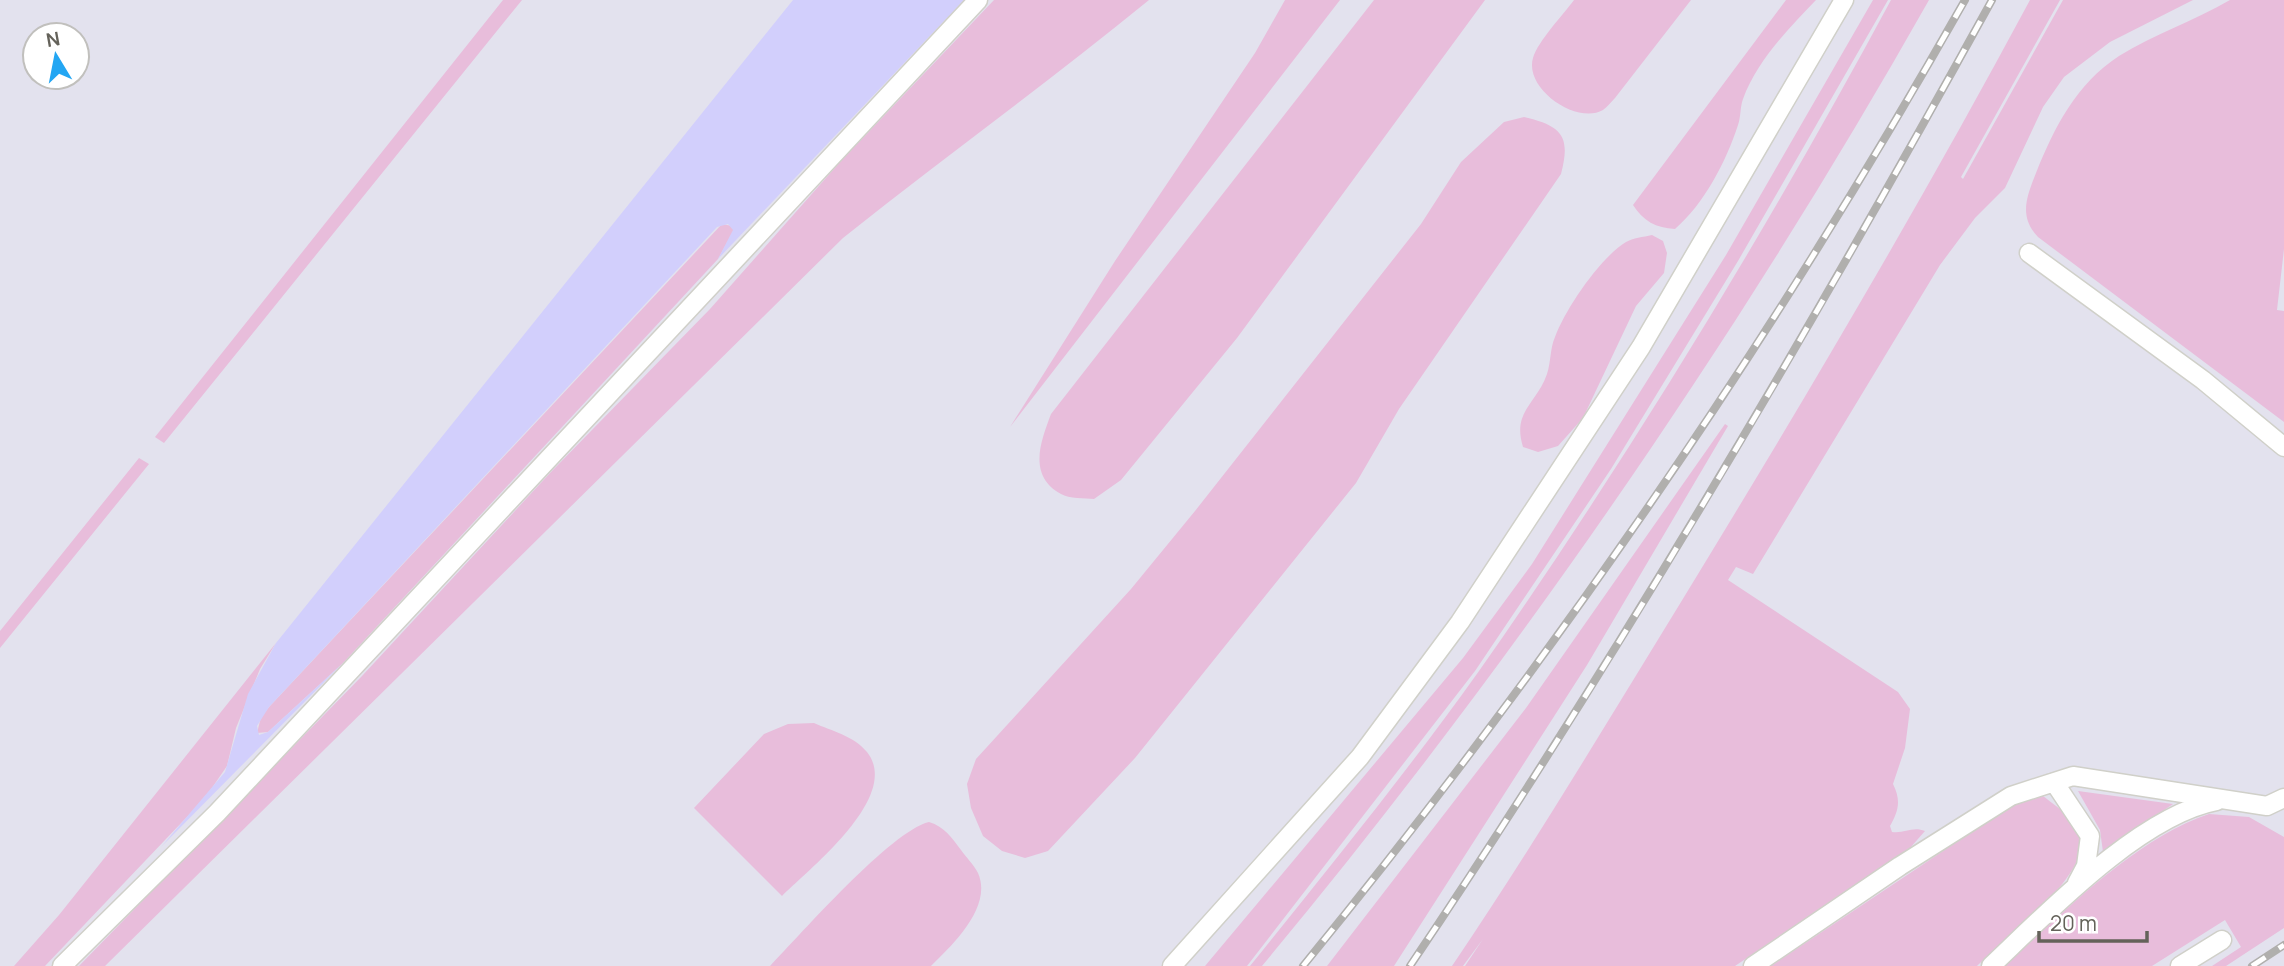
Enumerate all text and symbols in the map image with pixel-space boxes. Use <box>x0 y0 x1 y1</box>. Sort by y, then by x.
north arrow <box>21 21 91 91</box>
text: N <box>44 25 62 53</box>
scale bar <box>2039 900 2148 944</box>
text: 20 m <box>2050 909 2097 937</box>

